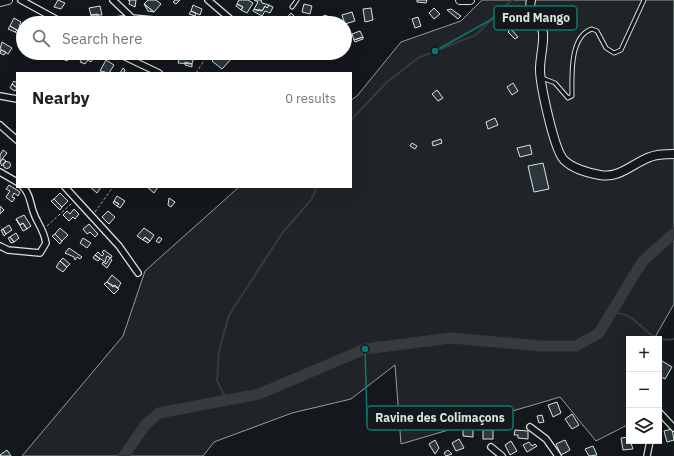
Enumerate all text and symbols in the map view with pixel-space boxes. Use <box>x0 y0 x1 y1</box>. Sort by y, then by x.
callout: Fond Mango <box>494 6 577 30</box>
text: Fond Mango <box>502 10 570 25</box>
search box <box>16 16 352 60</box>
icon: search <box>30 27 52 49</box>
text: Search here <box>62 29 142 48</box>
text: Nearby <box>32 87 90 109</box>
text: 0 results <box>285 90 336 107</box>
map controls <box>626 336 662 444</box>
button: + <box>626 336 662 372</box>
button: − <box>626 372 662 408</box>
callout: Ravine des Colimaçons <box>367 406 513 430</box>
button: layers <box>626 408 662 444</box>
text: Ravine des Colimaçons <box>375 410 505 425</box>

